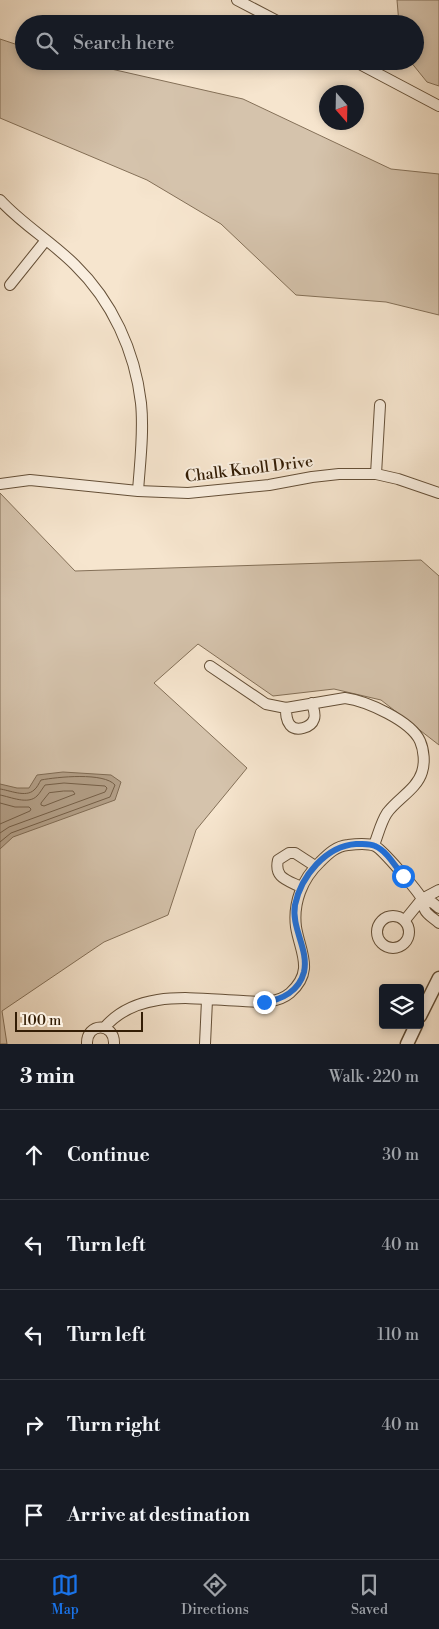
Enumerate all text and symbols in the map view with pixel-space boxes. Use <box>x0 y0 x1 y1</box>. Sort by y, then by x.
search box <box>15 15 424 70</box>
icon: search <box>33 29 61 57</box>
text: Search here <box>73 31 174 55</box>
north arrow <box>319 85 364 130</box>
street label: Chalk Knoll Drive <box>184 451 314 487</box>
route start <box>392 865 415 888</box>
map controls <box>379 984 424 1029</box>
button: layers <box>379 984 424 1029</box>
route end <box>253 991 276 1014</box>
scale bar <box>15 1009 142 1032</box>
text: 100 m <box>22 1012 61 1030</box>
text: 3 min <box>20 1064 75 1090</box>
text: Walk · 220 m <box>329 1067 419 1087</box>
icon: ahead <box>20 1141 48 1169</box>
text: Continue <box>67 1143 150 1167</box>
text: 30 m <box>382 1145 419 1165</box>
icon: left <box>20 1231 48 1259</box>
text: Turn left <box>67 1233 146 1257</box>
text: 40 m <box>382 1235 419 1255</box>
icon: left <box>20 1321 48 1349</box>
text: Turn left <box>67 1323 146 1347</box>
text: 110 m <box>377 1325 419 1345</box>
icon: right <box>20 1411 48 1439</box>
text: Turn right <box>67 1413 160 1437</box>
text: 40 m <box>382 1415 419 1435</box>
icon: arrive <box>20 1501 48 1529</box>
text: Arrive at destination <box>67 1503 250 1527</box>
tab: Map <box>51 1571 79 1619</box>
tab: Directions <box>181 1571 249 1619</box>
tab: Saved <box>351 1571 388 1619</box>

